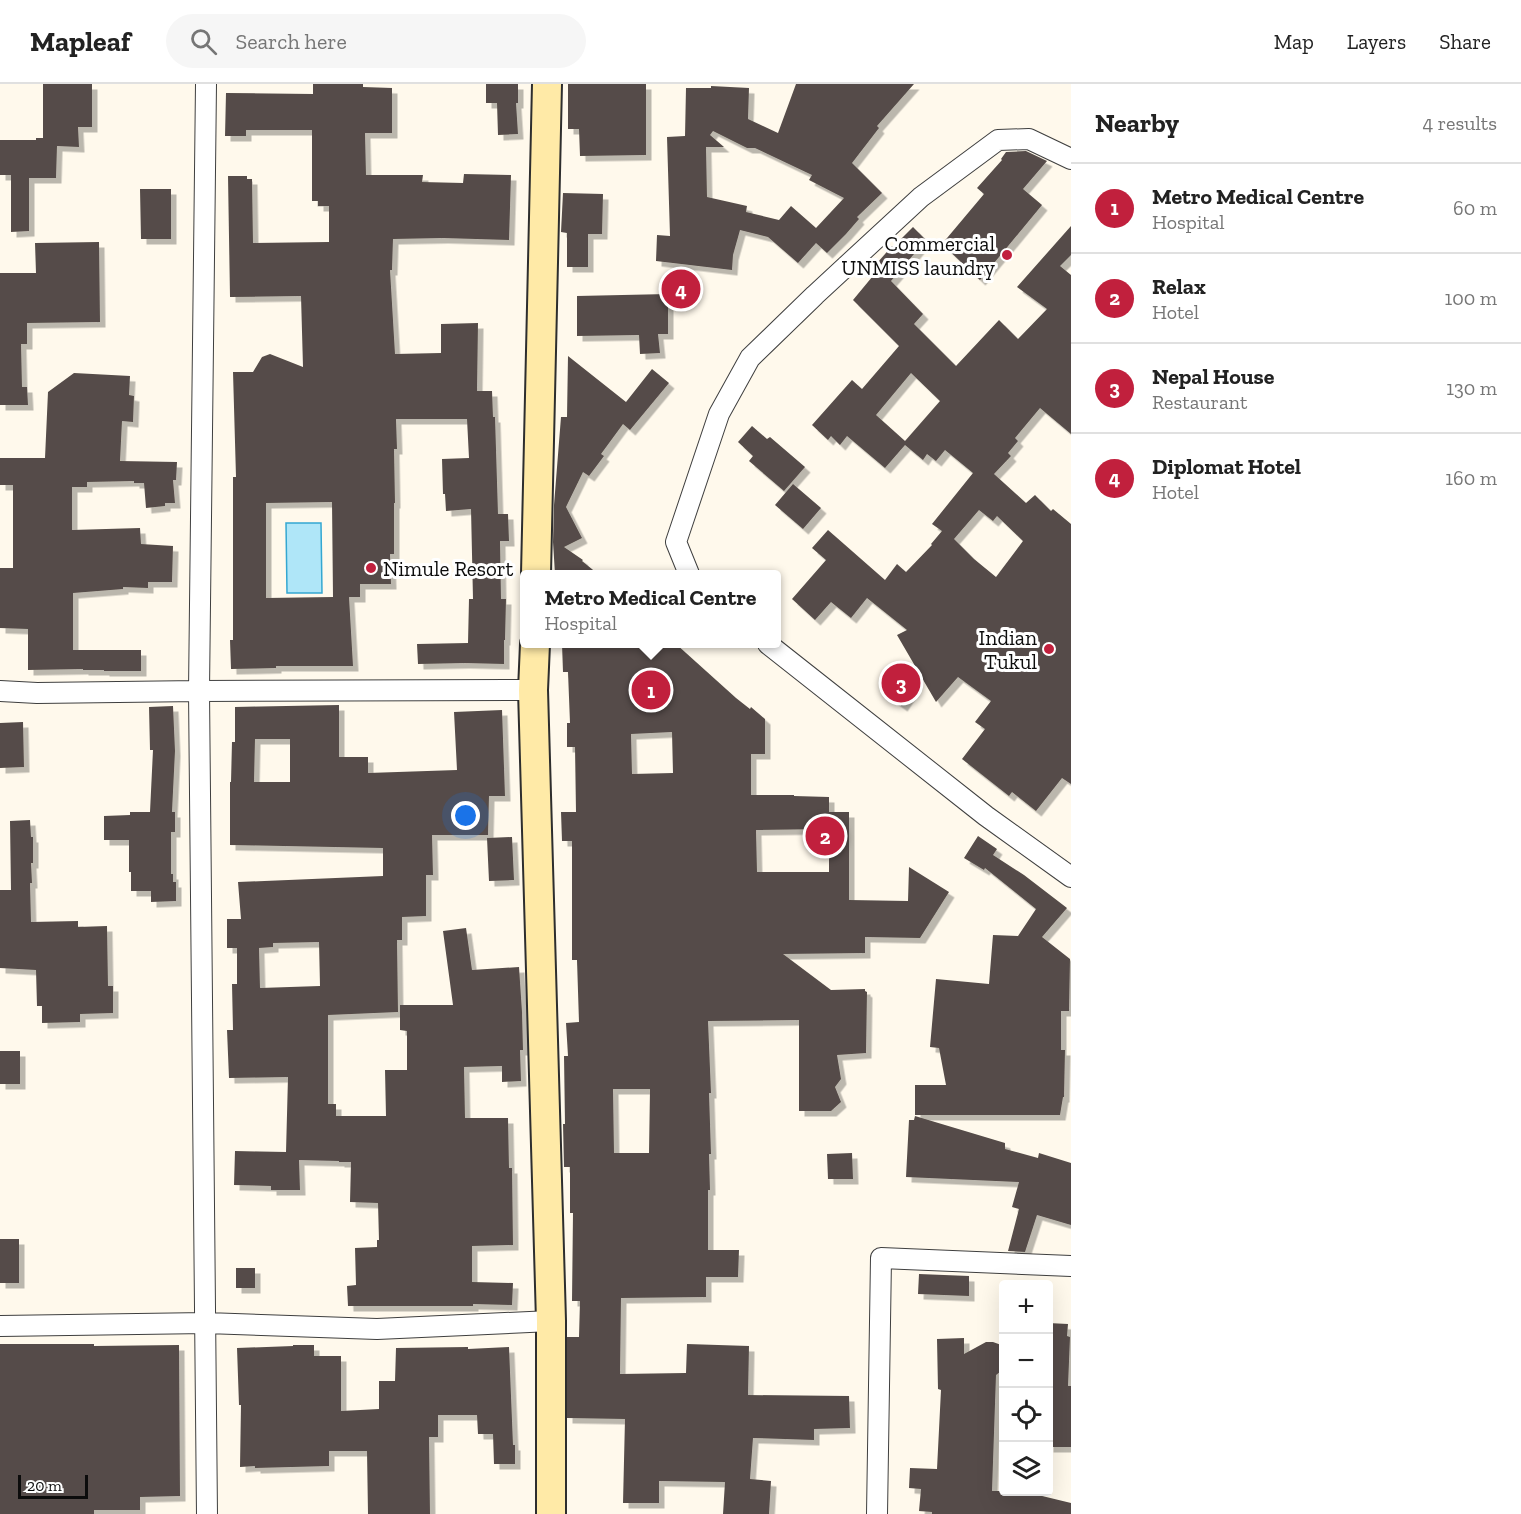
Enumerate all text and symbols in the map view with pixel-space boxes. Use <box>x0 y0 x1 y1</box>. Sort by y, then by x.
search box <box>166 14 586 68</box>
text: Mapleaf <box>30 25 130 58</box>
icon: search <box>187 25 220 58</box>
text: Search here <box>235 28 347 55</box>
text: Map <box>1274 29 1314 54</box>
text: Layers <box>1347 29 1406 54</box>
text: Share <box>1439 29 1491 54</box>
text: Nearby <box>1095 107 1179 139</box>
text: 4 results <box>1422 111 1497 135</box>
text: Metro Medical Centre <box>1152 183 1364 210</box>
text: 1 <box>1110 196 1119 220</box>
text: 60 m <box>1453 196 1497 220</box>
text: Hospital <box>1152 210 1225 234</box>
place label: Commercial UNMISS laundry <box>841 231 995 280</box>
marker: Commercial UNMISS laundry <box>1000 248 1014 262</box>
pin: 4 <box>662 266 700 312</box>
text: Relax <box>1152 273 1206 300</box>
text: 2 <box>1109 286 1120 310</box>
text: 100 m <box>1444 286 1497 310</box>
text: Hotel <box>1152 300 1199 324</box>
text: Nepal House <box>1152 363 1274 390</box>
text: 3 <box>1109 376 1120 400</box>
text: 130 m <box>1446 376 1497 400</box>
text: Restaurant <box>1152 390 1248 414</box>
text: Diplomat Hotel <box>1152 453 1301 480</box>
text: 4 <box>1109 466 1120 490</box>
text: 160 m <box>1445 466 1497 490</box>
text: Hotel <box>1152 480 1199 504</box>
place label: Nimule Resort <box>383 556 514 581</box>
marker: Nimule Resort <box>364 561 378 575</box>
popup <box>520 570 781 648</box>
text: Metro Medical Centre <box>544 584 757 611</box>
text: Hospital <box>544 611 617 635</box>
place label: Indian Tukul <box>979 625 1037 674</box>
marker: Indian Tukul <box>1042 642 1056 656</box>
pin: 3 <box>882 660 920 706</box>
pin: 1 <box>632 668 670 712</box>
your location <box>451 801 480 830</box>
pin: 2 <box>806 814 844 858</box>
map controls <box>999 1280 1053 1496</box>
button: + <box>999 1280 1053 1334</box>
button: − <box>999 1334 1053 1388</box>
button: locate <box>999 1388 1053 1442</box>
button: layers <box>999 1442 1053 1496</box>
scale bar <box>18 1472 88 1500</box>
text: 20 m <box>27 1476 62 1495</box>

